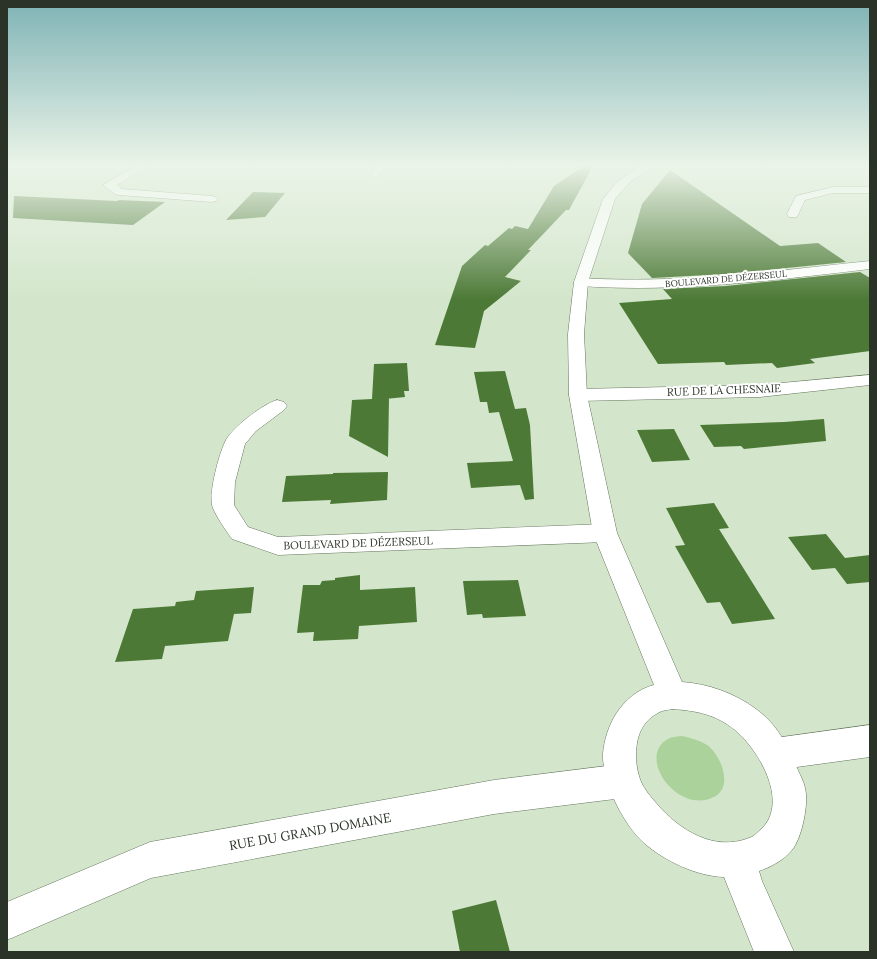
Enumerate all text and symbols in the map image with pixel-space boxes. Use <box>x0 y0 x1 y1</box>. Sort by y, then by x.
street label: BOULEVARD DE DÉZERSEUL <box>665 268 788 289</box>
street label: RUE DE LA CHESNAIE <box>667 381 781 399</box>
street label: BOULEVARD DE DÉZERSEUL <box>283 533 434 553</box>
street label: RUE DU GRAND DOMAINE <box>228 809 393 854</box>

